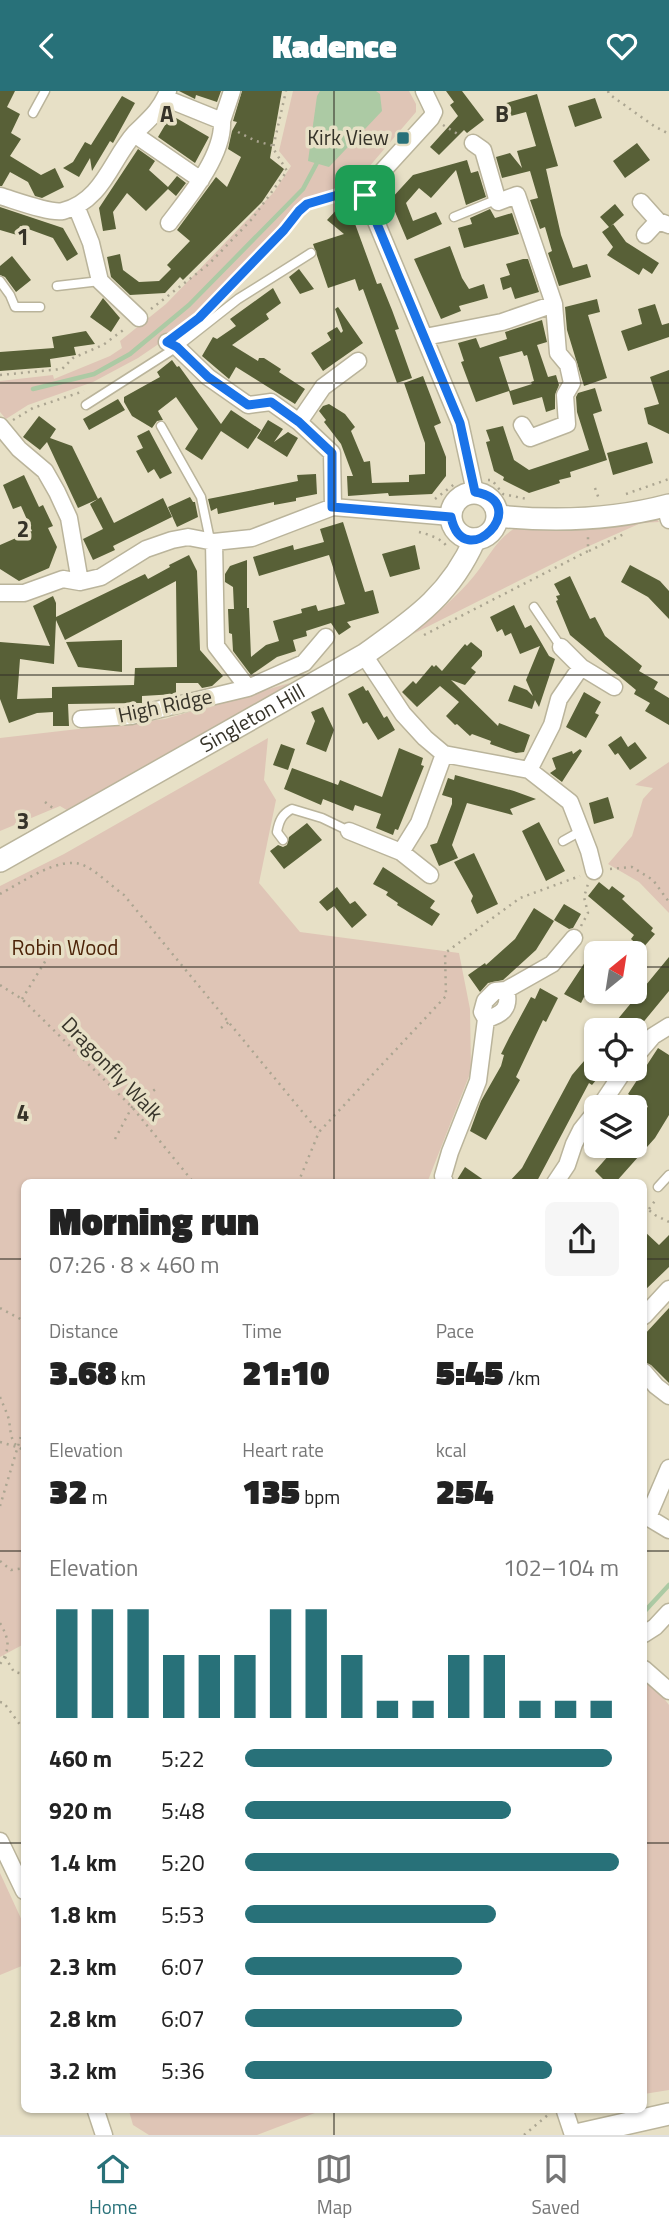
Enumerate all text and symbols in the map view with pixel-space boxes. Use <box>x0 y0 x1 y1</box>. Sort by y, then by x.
text: Kadence <box>272 22 397 70</box>
icon: back <box>28 27 66 65</box>
icon: heart <box>603 27 641 65</box>
text: A <box>160 96 174 131</box>
text: B <box>495 96 509 131</box>
place label: Kirk View <box>307 121 389 153</box>
marker: Kirk View <box>395 130 411 146</box>
pin <box>335 165 395 225</box>
icon: arrive <box>346 176 384 214</box>
text: 1 <box>17 219 29 254</box>
text: 2 <box>17 511 29 546</box>
street label: Singleton Hill <box>193 675 310 760</box>
street label: High Ridge <box>115 679 215 731</box>
text: 3 <box>17 803 29 838</box>
park label: Robin Wood <box>12 931 118 963</box>
north arrow <box>584 941 648 1005</box>
map controls <box>584 941 647 1158</box>
street label: Dragonfly Walk <box>54 1009 171 1128</box>
button: locate <box>584 1018 647 1081</box>
text: 4 <box>17 1095 29 1130</box>
button: layers <box>584 1095 647 1158</box>
text: Morning run <box>49 1192 259 1250</box>
button: share <box>545 1202 619 1276</box>
text: 07:26 · 8 × 460 m <box>49 1247 219 1282</box>
text: Distance <box>49 1316 118 1345</box>
text: Time <box>242 1316 282 1345</box>
text: Pace <box>436 1316 474 1345</box>
text: 3.68 <box>49 1345 117 1399</box>
text: 21:10 <box>242 1345 329 1399</box>
text: 5:45 <box>436 1345 504 1399</box>
text: km <box>117 1363 146 1392</box>
text: /km <box>504 1363 541 1392</box>
text: Elevation <box>49 1435 123 1464</box>
text: Heart rate <box>242 1435 324 1464</box>
text: kcal <box>436 1435 467 1464</box>
text: 32 <box>49 1464 88 1518</box>
text: 135 <box>242 1464 300 1518</box>
text: 254 <box>436 1464 493 1518</box>
text: m <box>88 1482 108 1511</box>
text: bpm <box>300 1482 340 1511</box>
text: Elevation <box>49 1550 138 1585</box>
text: 102–104 m <box>503 1550 619 1585</box>
text: 460 m <box>49 1741 112 1776</box>
text: 5:22 <box>161 1741 205 1776</box>
text: 920 m <box>49 1793 112 1828</box>
text: 5:48 <box>161 1793 205 1828</box>
text: 1.4 km <box>49 1845 117 1880</box>
text: 5:20 <box>161 1845 205 1880</box>
text: 1.8 km <box>49 1897 117 1932</box>
text: 5:53 <box>161 1897 205 1932</box>
text: 2.3 km <box>49 1949 117 1984</box>
text: 6:07 <box>161 1949 205 1984</box>
text: 2.8 km <box>49 2001 117 2036</box>
text: 6:07 <box>161 2001 205 2036</box>
text: 3.2 km <box>49 2053 117 2088</box>
text: 5:36 <box>161 2053 205 2088</box>
tab: Home <box>89 2150 137 2221</box>
tab: Map <box>315 2150 353 2221</box>
tab: Saved <box>532 2150 580 2221</box>

